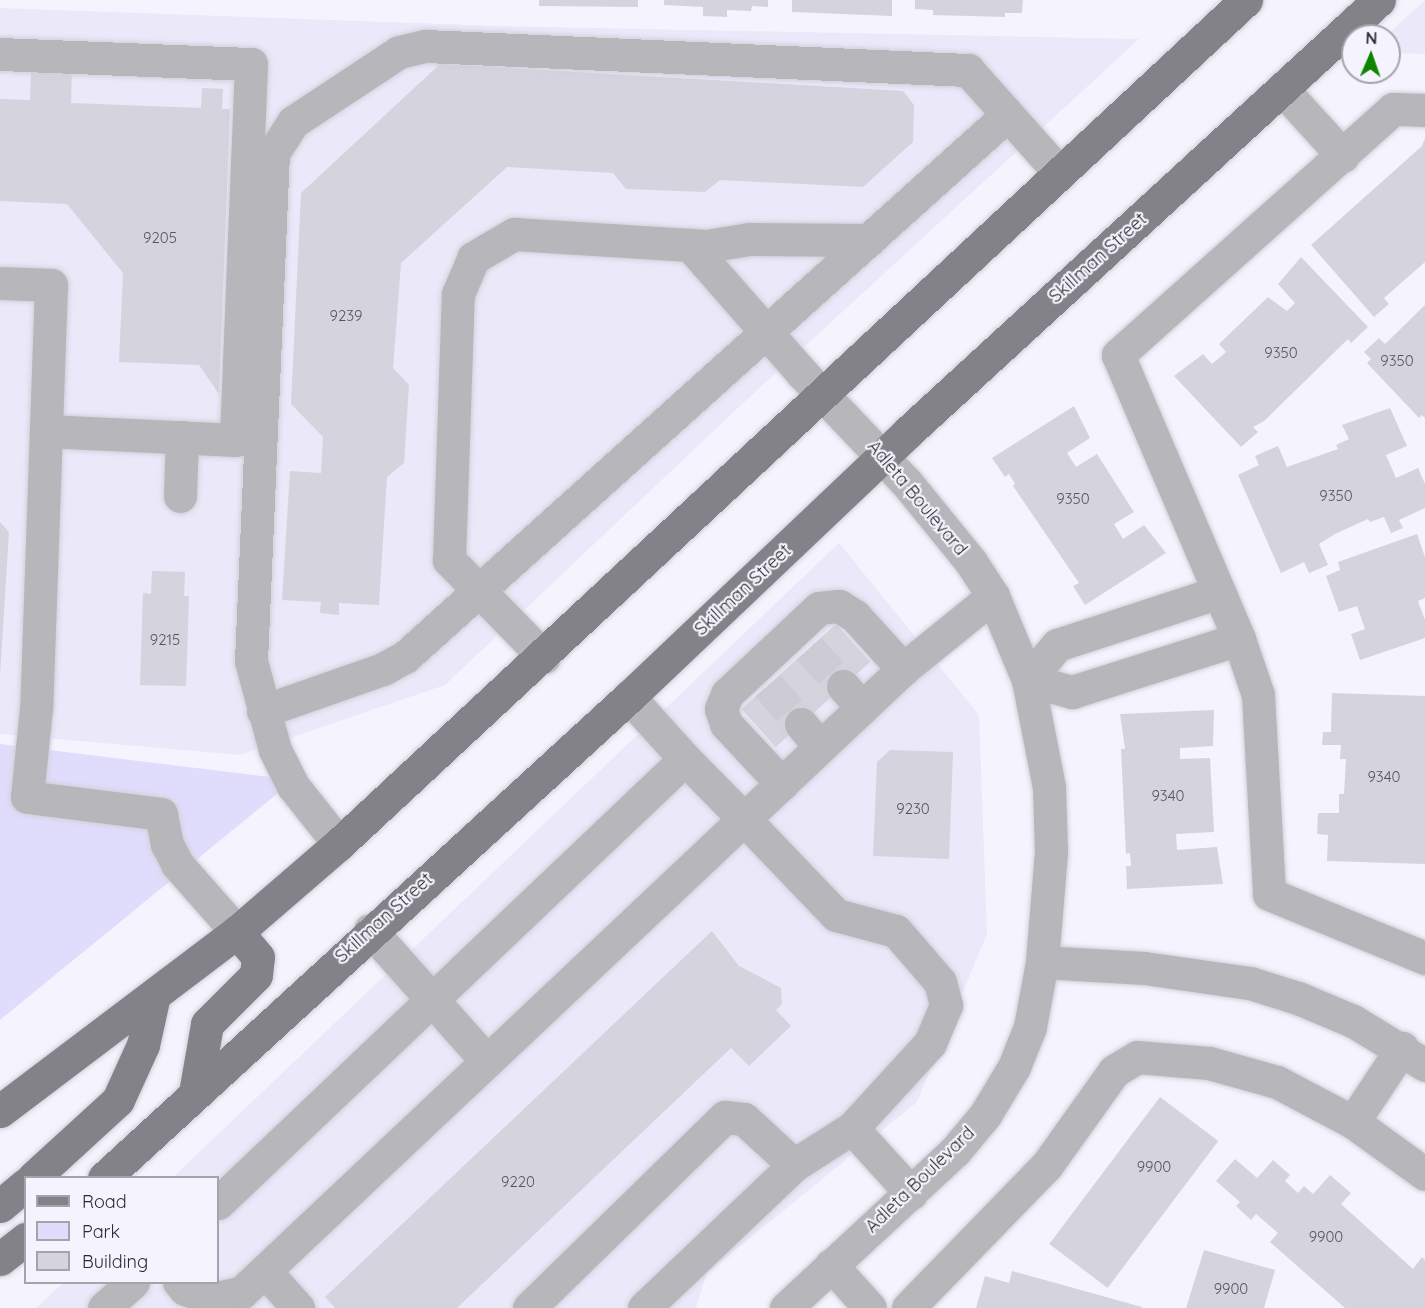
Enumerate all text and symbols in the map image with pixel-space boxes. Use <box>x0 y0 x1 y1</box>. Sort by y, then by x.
north arrow <box>1341 24 1401 84</box>
text: N <box>1365 28 1378 48</box>
street label: Skillman Street <box>1045 209 1151 307</box>
house number: 9205 <box>143 229 177 247</box>
house number: 9239 <box>330 307 362 325</box>
house number: 9350 <box>1264 344 1298 362</box>
house number: 9350 <box>1380 352 1414 370</box>
street label: Adleta Boulevard <box>863 436 971 560</box>
house number: 9350 <box>1319 487 1353 505</box>
house number: 9350 <box>1056 490 1090 508</box>
street label: Skillman Street <box>690 540 796 640</box>
house number: 9215 <box>150 631 180 649</box>
house number: 9340 <box>1367 768 1401 786</box>
house number: 9340 <box>1151 787 1185 805</box>
house number: 9230 <box>896 800 930 818</box>
street label: Skillman Street <box>331 869 437 967</box>
street label: Adleta Boulevard <box>861 1122 979 1238</box>
house number: 9900 <box>1137 1158 1171 1176</box>
house number: 9220 <box>501 1173 535 1191</box>
legend <box>24 1176 219 1284</box>
text: Road <box>82 1190 127 1213</box>
text: Park <box>82 1220 120 1243</box>
house number: 9900 <box>1309 1228 1343 1246</box>
text: Building <box>82 1250 148 1273</box>
house number: 9900 <box>1214 1280 1248 1298</box>

